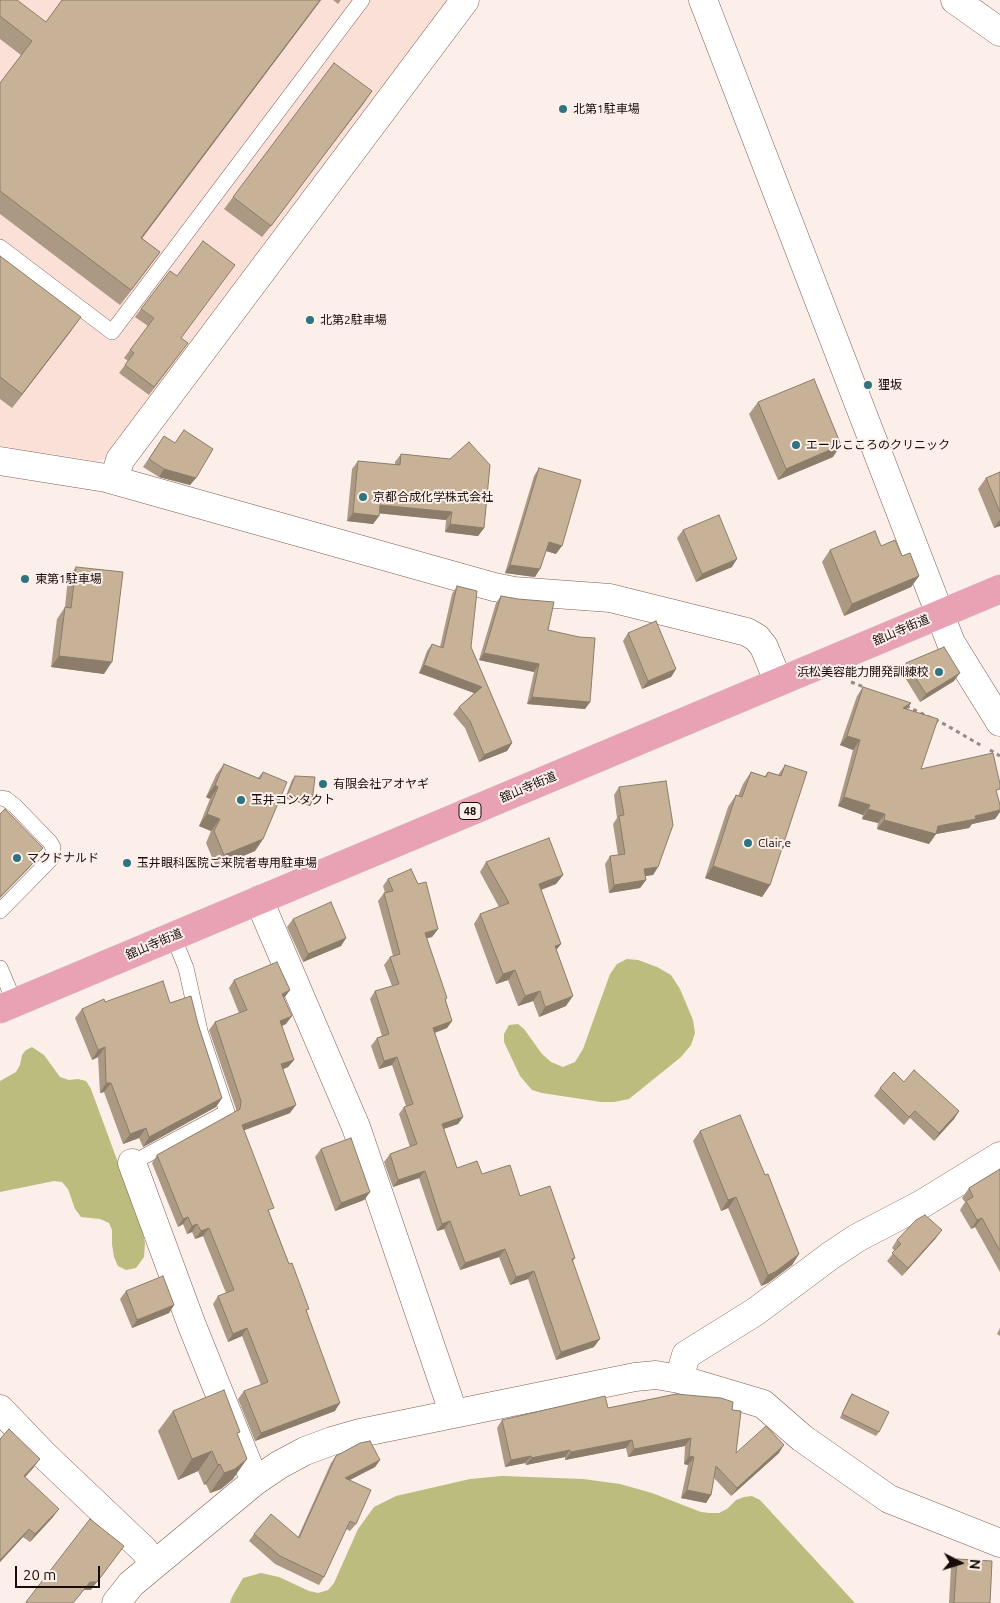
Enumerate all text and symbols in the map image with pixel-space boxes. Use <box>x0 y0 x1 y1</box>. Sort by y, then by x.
place label: 北第1駐車場 <box>573 102 640 116</box>
marker: 北第1駐車場 <box>557 103 569 115</box>
place label: 北第2駐車場 <box>320 313 387 327</box>
marker: 北第2駐車場 <box>304 314 316 326</box>
place label: 狸坂 <box>878 378 902 392</box>
marker: 狸坂 <box>862 379 874 391</box>
place label: エールこころのクリニック <box>806 438 950 452</box>
marker: エールこころのクリニック <box>790 439 802 451</box>
place label: 京都合成化学株式会社 <box>373 490 493 504</box>
marker: 京都合成化学株式会社 <box>357 491 369 503</box>
place label: 東第1駐車場 <box>35 572 102 586</box>
marker: 東第1駐車場 <box>19 573 31 585</box>
street label: 舘山寺街道 <box>871 612 931 648</box>
place label: 浜松美容能力開発訓練校 <box>797 665 929 679</box>
marker: 浜松美容能力開発訓練校 <box>933 666 945 678</box>
street label: 舘山寺街道 <box>498 769 558 805</box>
place label: 有限会社アオヤギ <box>333 777 429 791</box>
marker: 有限会社アオヤギ <box>317 778 329 790</box>
place label: 玉井コンタクト <box>251 793 335 807</box>
marker: 玉井コンタクト <box>235 794 247 806</box>
road number: 48 <box>459 802 481 819</box>
place label: Clair,e <box>758 836 791 850</box>
marker: Clair,e <box>742 837 754 849</box>
place label: マクドナルド <box>27 851 99 865</box>
marker: マクドナルド <box>11 852 23 864</box>
place label: 玉井眼科医院ご来院者専用駐車場 <box>137 856 317 870</box>
marker: 玉井眼科医院ご来院者専用駐車場 <box>121 857 133 869</box>
street label: 舘山寺街道 <box>124 926 184 962</box>
north arrow <box>935 1538 985 1588</box>
scale bar <box>18 1556 102 1588</box>
text: N <box>967 1558 983 1570</box>
text: 20 m <box>23 1566 56 1583</box>

